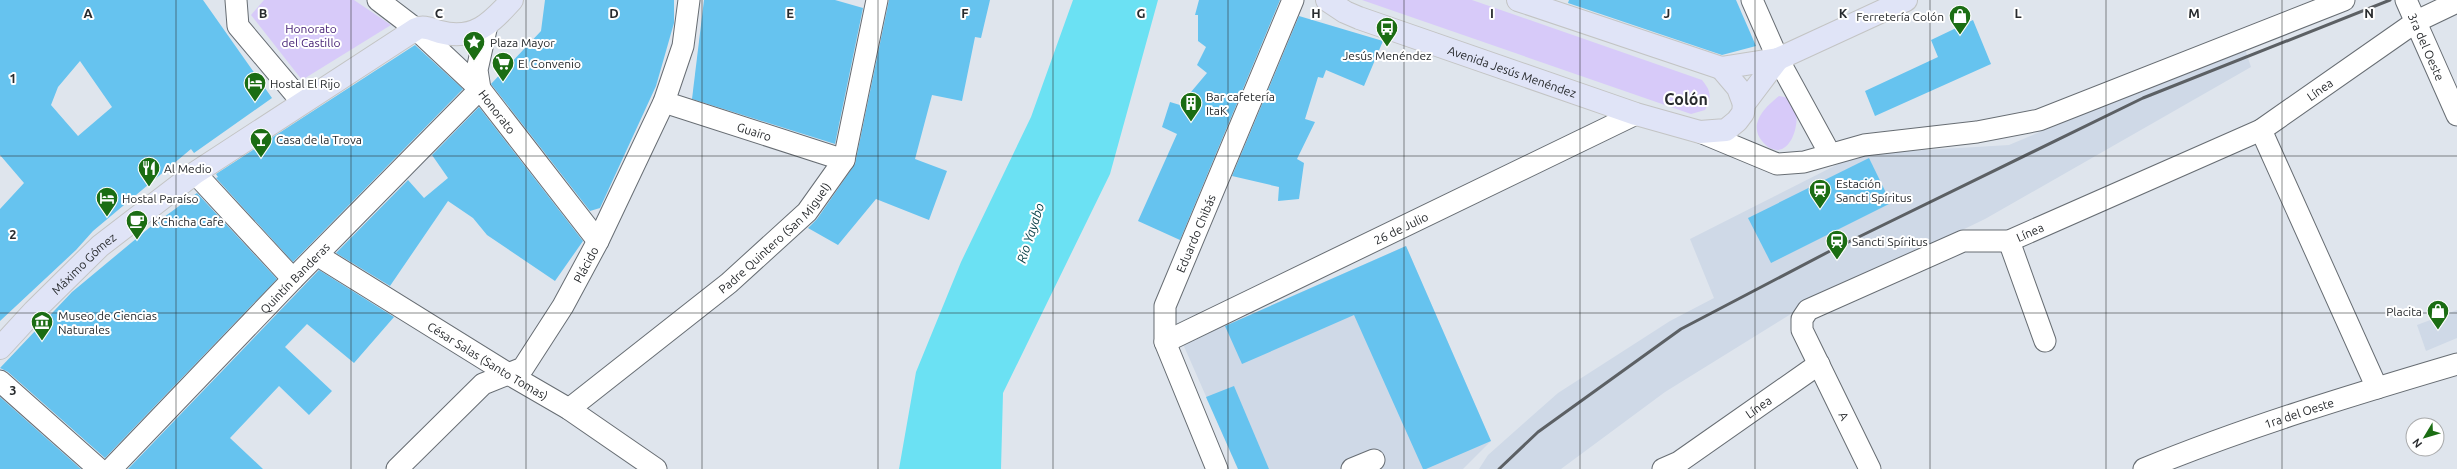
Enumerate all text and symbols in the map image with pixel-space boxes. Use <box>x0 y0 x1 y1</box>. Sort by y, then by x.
shop icon: Ferretería Colón <box>1947 3 1973 36</box>
text: A <box>83 6 93 20</box>
text: B <box>259 6 268 20</box>
text: C <box>435 6 444 20</box>
text: D <box>609 6 619 20</box>
text: E <box>786 6 794 20</box>
text: F <box>961 6 969 20</box>
text: G <box>1137 6 1146 20</box>
text: H <box>1311 6 1321 20</box>
text: I <box>1490 6 1494 20</box>
text: J <box>1664 6 1670 20</box>
text: K <box>1839 6 1848 20</box>
text: L <box>2014 6 2022 20</box>
text: M <box>2188 6 2200 20</box>
text: N <box>2364 6 2374 20</box>
place label: Ferretería Colón <box>1856 10 1944 23</box>
street label: 3ra del Oeste <box>2406 11 2447 82</box>
bus stop icon: Jesús Menéndez <box>1374 15 1400 48</box>
park label: Honorato del Castillo <box>281 22 341 49</box>
place icon: Plaza Mayor <box>461 29 487 62</box>
place label: Plaza Mayor <box>490 36 555 49</box>
street label: Avenida Jesús Menéndez <box>1446 43 1579 99</box>
place label: Jesús Menéndez <box>1342 49 1432 62</box>
supermarket icon: El Convenio <box>490 50 516 83</box>
place label: El Convenio <box>518 57 581 70</box>
hotel icon: Hostal El Rijo <box>242 70 268 103</box>
text: 1 <box>9 71 17 85</box>
street label: Línea <box>2304 76 2335 103</box>
place label: Hostal El Rijo <box>270 77 340 90</box>
street label: Honorato <box>476 87 518 136</box>
building icon: Bar cafetería ItaK <box>1178 90 1204 123</box>
place label: Bar cafetería ItaK <box>1206 90 1275 117</box>
district label: Colón <box>1664 90 1708 108</box>
street label: Guairo <box>736 120 773 143</box>
bar icon: Casa de la Trova <box>248 126 274 159</box>
place label: Casa de la Trova <box>276 133 362 146</box>
restaurant icon: Al Medio <box>136 155 162 188</box>
place label: Al Medio <box>164 162 212 175</box>
station icon: Estación Sancti Spíritus <box>1807 177 1833 210</box>
place label: Estación Sancti Spíritus <box>1836 177 1912 204</box>
street label: Padre Quintero (San Miguel) <box>716 180 833 295</box>
hotel icon: Hostal Paraíso <box>94 185 120 218</box>
place label: Hostal Paraíso <box>122 192 198 205</box>
street label: Eduardo Chibás <box>1173 192 1218 274</box>
water label: Río Yayabo <box>1014 201 1046 265</box>
cafe icon: k’Chicha Cafe <box>124 208 150 241</box>
street label: 26 de Julio <box>1372 209 1430 246</box>
place label: k’Chicha Cafe <box>152 215 224 228</box>
street label: Línea <box>2014 220 2046 244</box>
text: 2 <box>9 227 17 241</box>
station icon: Sancti Spíritus <box>1824 228 1850 261</box>
street label: Máximo Gómez <box>49 230 118 297</box>
place label: Sancti Spíritus <box>1852 235 1928 248</box>
street label: Quintín Banderas <box>257 240 332 316</box>
street label: Plácido <box>570 244 600 285</box>
shop icon: Placita <box>2425 298 2451 331</box>
place label: Placita <box>2386 305 2422 318</box>
museum icon: Museo de Ciencias Naturales <box>29 309 55 342</box>
place label: Museo de Ciencias Naturales <box>58 309 157 336</box>
street label: César Salas (Santo Tomas) <box>425 319 551 403</box>
text: 3 <box>9 383 17 397</box>
street label: Línea <box>1743 393 1774 420</box>
street label: 1ra del Oeste <box>2263 395 2335 430</box>
street label: A <box>1836 410 1852 423</box>
north arrow <box>2405 417 2445 457</box>
text: N <box>2410 436 2424 450</box>

